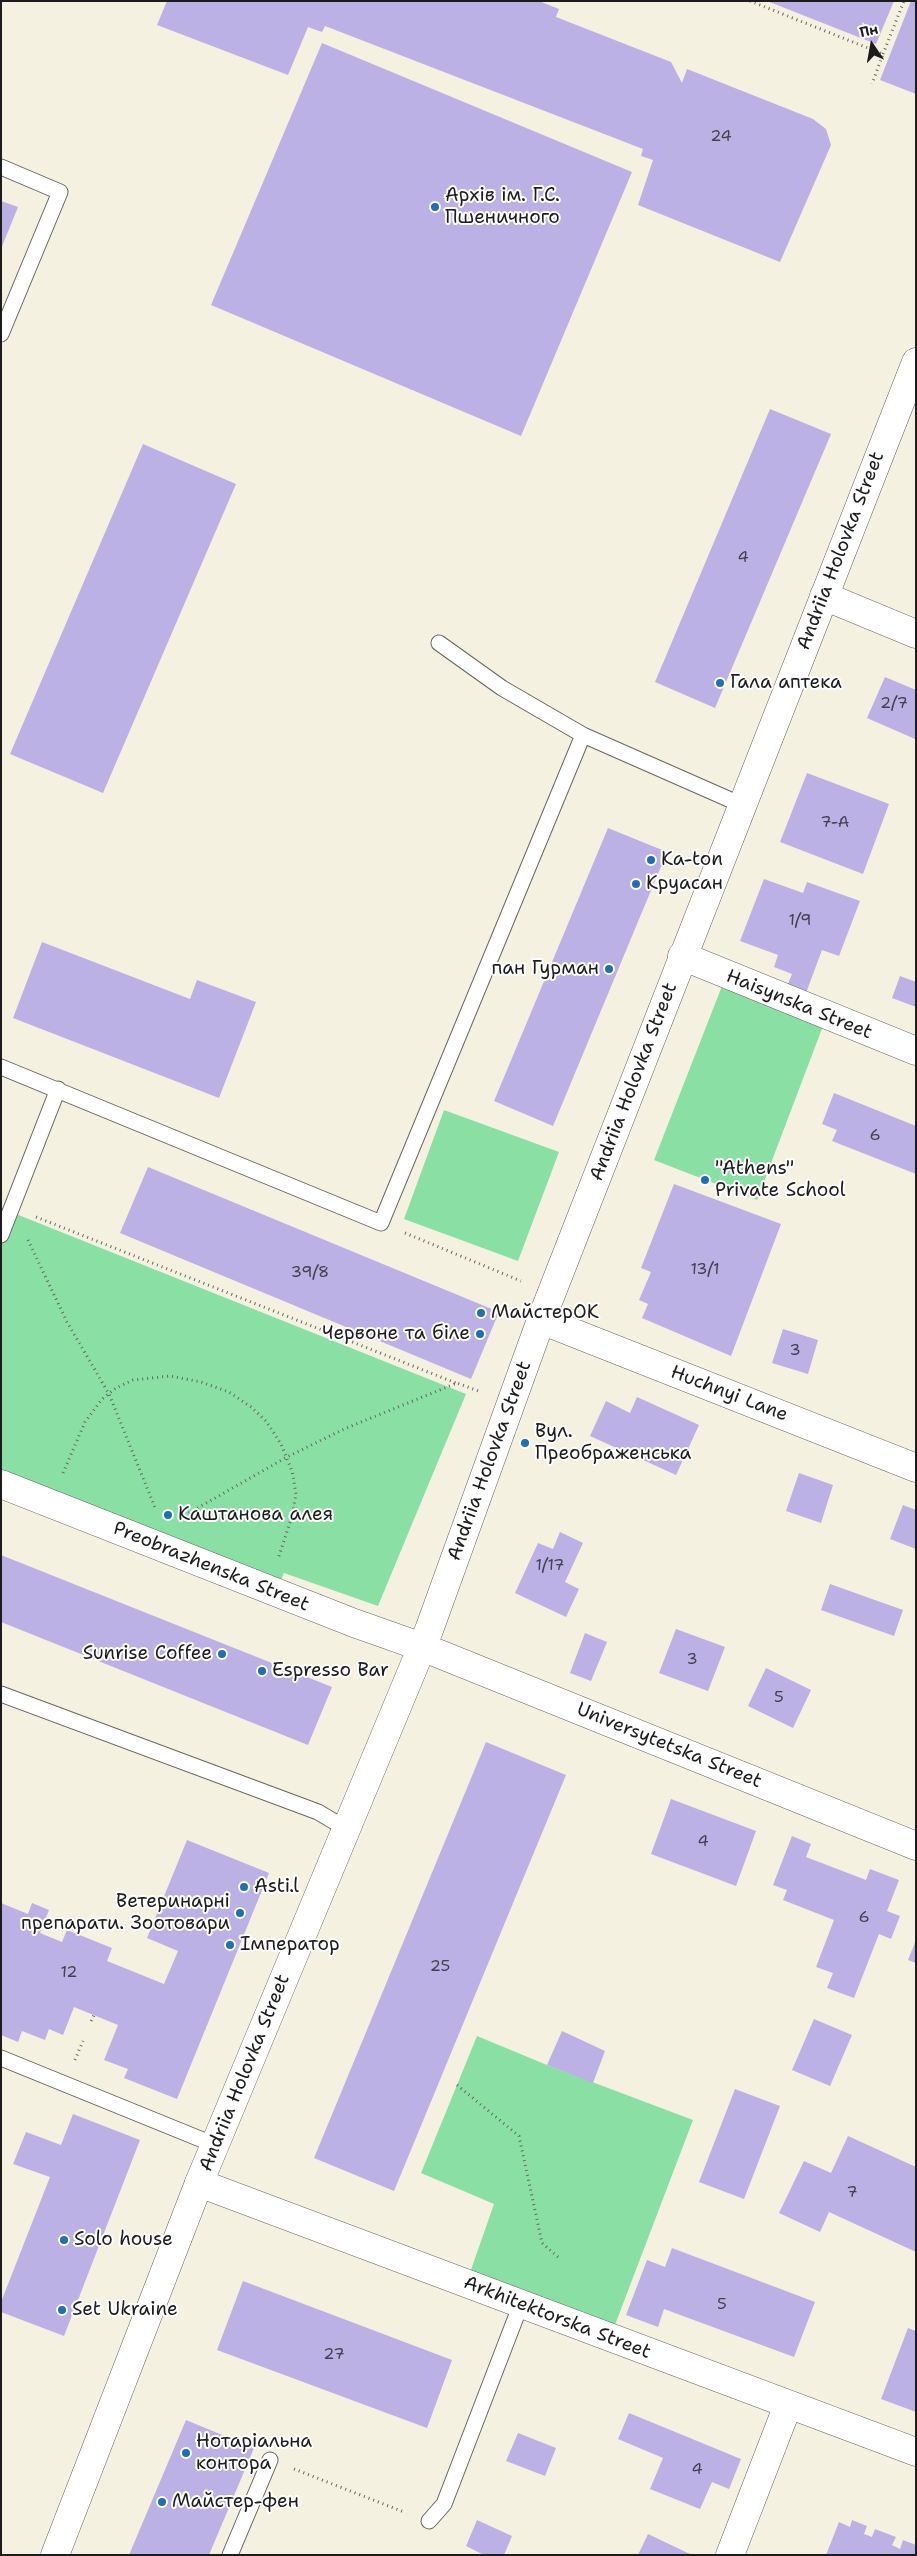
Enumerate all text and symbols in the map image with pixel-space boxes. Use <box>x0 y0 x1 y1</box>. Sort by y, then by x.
north arrow <box>847 20 897 70</box>
text: Пн <box>858 20 880 41</box>
house number: 24 <box>710 127 732 147</box>
place label: Архів ім. Г.С. Пшеничного <box>445 185 560 229</box>
marker: Архів ім. Г.С. Пшеничного <box>429 201 441 213</box>
street label: Andriia Holovka Street <box>793 449 889 653</box>
house number: 4 <box>737 548 749 568</box>
place label: Гала аптека <box>730 672 842 694</box>
marker: Гала аптека <box>714 677 726 689</box>
house number: 2/7 <box>880 694 908 714</box>
house number: 7-А <box>821 813 849 833</box>
place label: Ka-ton <box>661 849 723 871</box>
marker: Ka-ton <box>645 854 657 866</box>
place label: Круасан <box>646 873 723 895</box>
marker: Круасан <box>630 878 642 890</box>
house number: 1/9 <box>788 911 812 931</box>
place label: пан Гурман <box>491 958 599 980</box>
marker: пан Гурман <box>603 963 615 975</box>
street label: Haisynska Street <box>723 965 875 1045</box>
street label: Andriia Holovka Street <box>586 980 682 1184</box>
house number: 6 <box>869 1126 881 1146</box>
place label: "Athens" Private School <box>715 1158 845 1202</box>
marker: "Athens" Private School <box>699 1174 711 1186</box>
house number: 13/1 <box>690 1260 720 1280</box>
house number: 39/8 <box>291 1263 329 1283</box>
place label: МайстерОК <box>491 1302 599 1324</box>
marker: МайстерОК <box>475 1307 487 1319</box>
place label: Червоне та біле <box>322 1323 470 1345</box>
marker: Червоне та біле <box>474 1328 486 1340</box>
house number: 3 <box>789 1341 801 1361</box>
street label: Andriia Holovka Street <box>443 1358 537 1564</box>
street label: Huchnyi Lane <box>667 1361 791 1427</box>
place label: Вул. Преображенська <box>535 1421 691 1465</box>
marker: Вул. Преображенська <box>519 1437 531 1449</box>
place label: Каштанова алея <box>178 1504 333 1526</box>
marker: Каштанова алея <box>162 1509 174 1521</box>
street label: Preobrazhenska Street <box>110 1517 312 1617</box>
house number: 1/17 <box>536 1556 564 1576</box>
place label: Sunrise Coffee <box>83 1643 212 1665</box>
marker: Sunrise Coffee <box>216 1648 228 1660</box>
house number: 3 <box>686 1650 698 1670</box>
place label: Espresso Bar <box>272 1660 389 1682</box>
marker: Espresso Bar <box>256 1665 268 1677</box>
house number: 5 <box>774 1688 784 1708</box>
street label: Universytetska Street <box>573 1698 765 1794</box>
house number: 4 <box>697 1832 709 1852</box>
place label: Asti.l <box>254 1876 299 1898</box>
marker: Asti.l <box>238 1881 250 1893</box>
place label: Ветеринарні препарати. Зоотовари <box>21 1891 230 1935</box>
marker: Ветеринарні препарати. Зоотовари <box>234 1907 246 1919</box>
house number: 6 <box>858 1908 870 1928</box>
place label: Імператор <box>240 1934 340 1956</box>
marker: Імператор <box>224 1939 236 1951</box>
house number: 25 <box>430 1957 450 1977</box>
house number: 12 <box>60 1963 78 1983</box>
street label: Andriia Holovka Street <box>195 1971 295 2175</box>
house number: 7 <box>846 2183 858 2203</box>
place label: Solo house <box>74 2229 173 2251</box>
marker: Solo house <box>58 2234 70 2246</box>
street label: Arkhitektorska Street <box>460 2272 654 2364</box>
house number: 5 <box>717 2295 727 2315</box>
place label: Set Ukraine <box>72 2299 178 2321</box>
marker: Set Ukraine <box>56 2304 68 2316</box>
house number: 27 <box>323 2345 345 2365</box>
place label: Нотаріальна контора <box>196 2431 312 2475</box>
marker: Нотаріальна контора <box>180 2447 192 2459</box>
house number: 4 <box>691 2460 703 2480</box>
place label: Майстер-фен <box>172 2491 299 2513</box>
marker: Майстер-фен <box>156 2496 168 2508</box>

